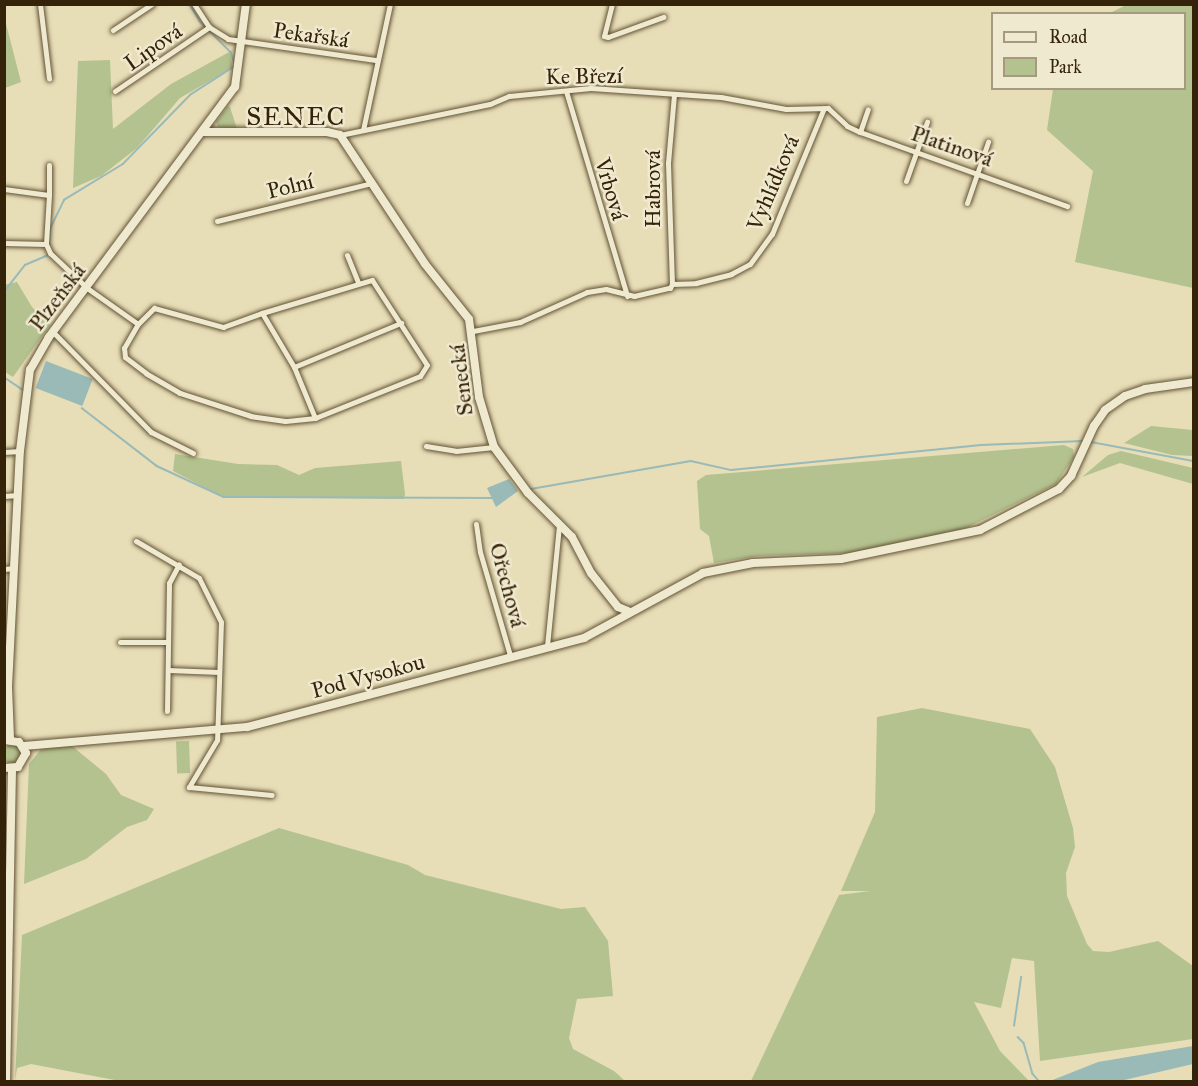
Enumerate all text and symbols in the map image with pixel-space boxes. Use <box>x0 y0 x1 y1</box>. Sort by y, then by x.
legend <box>991 12 1186 90</box>
street label: Pekařská <box>271 17 351 53</box>
street label: Lipová <box>119 18 187 76</box>
text: Road <box>1049 26 1087 48</box>
text: Park <box>1049 56 1082 78</box>
street label: Ke Březí <box>545 62 623 90</box>
district label: SENEC <box>246 101 346 133</box>
street label: Platinová <box>908 120 996 172</box>
street label: Vyhlídková <box>741 131 805 235</box>
street label: Habrová <box>640 150 666 228</box>
street label: Vrbová <box>589 155 633 223</box>
street label: Polní <box>264 167 316 205</box>
street label: Plzeňská <box>23 258 91 336</box>
street label: Senecká <box>444 343 478 417</box>
street label: Ořechová <box>484 540 532 630</box>
street label: Pod Vysokou <box>308 648 428 704</box>

